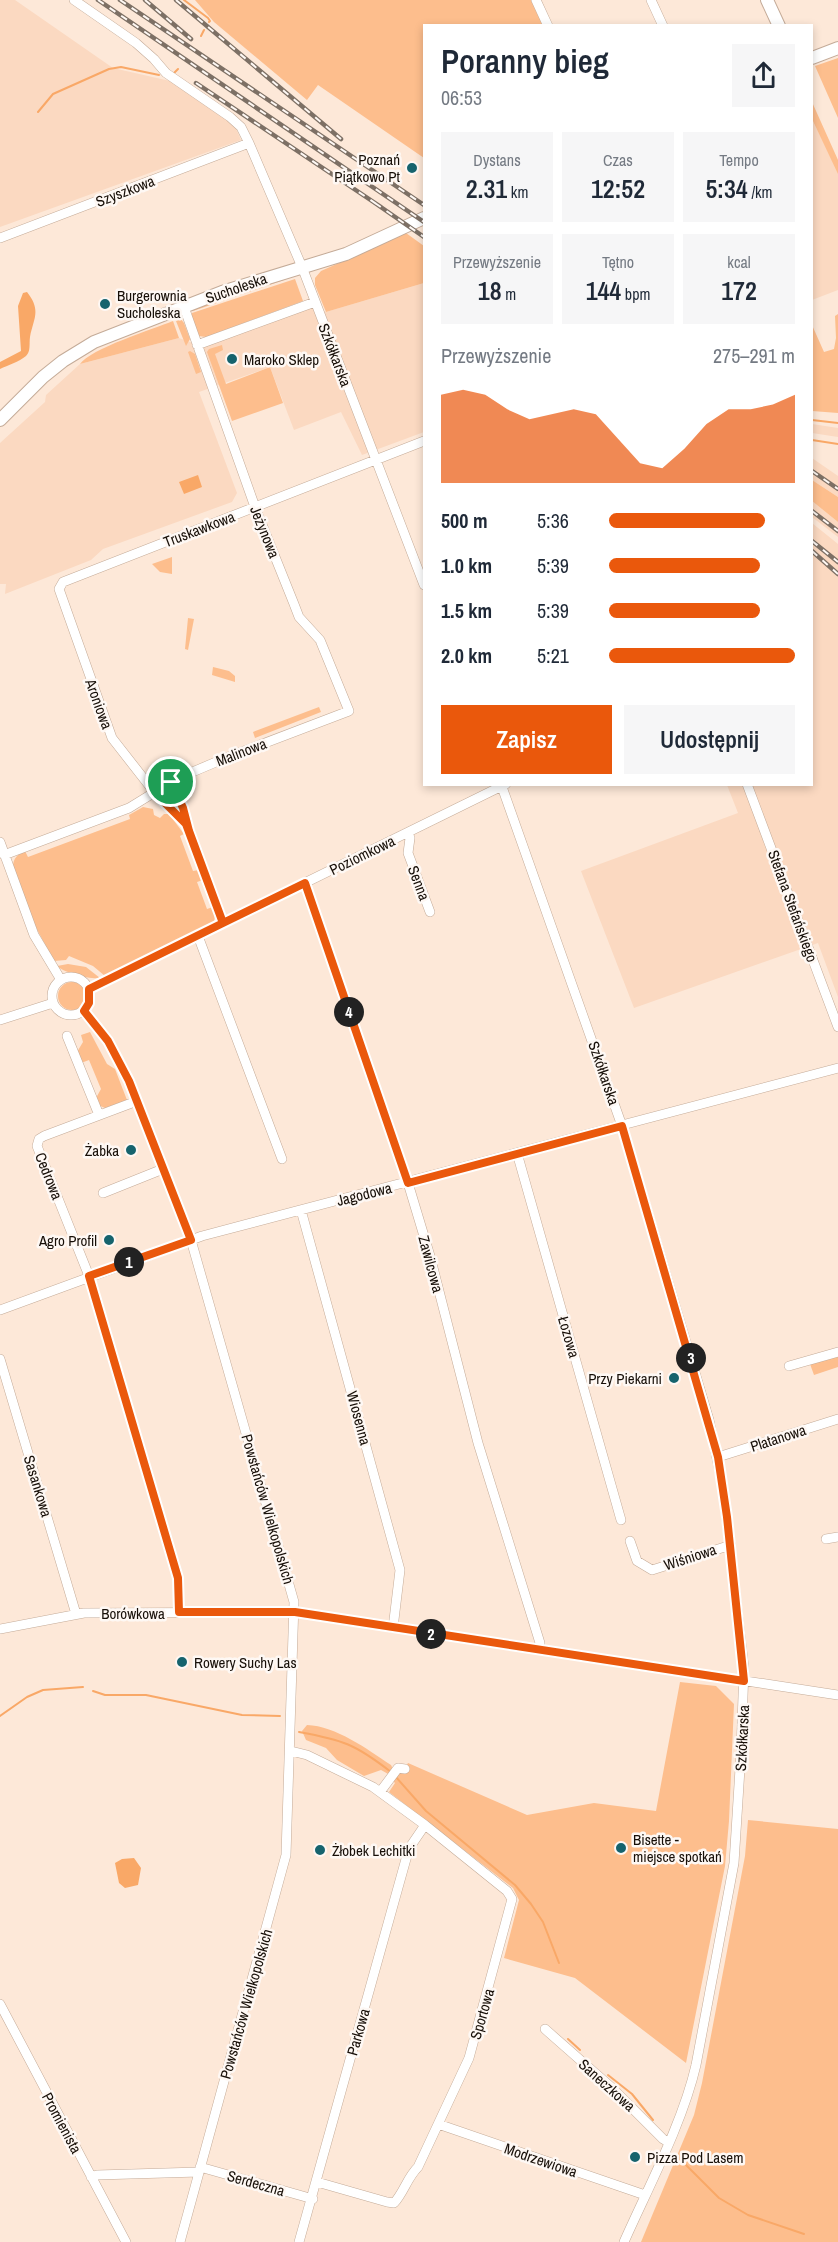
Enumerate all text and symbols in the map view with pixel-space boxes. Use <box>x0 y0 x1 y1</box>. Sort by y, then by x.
text: Poranny bieg <box>441 39 609 83</box>
button: share <box>732 44 795 107</box>
text: 06:53 <box>441 84 482 111</box>
place label: Poznań Piątkowo Pt <box>334 149 401 187</box>
text: Dystans <box>473 149 521 171</box>
text: Czas <box>603 149 633 171</box>
text: Tempo <box>719 149 759 171</box>
marker: Poznań Piątkowo Pt <box>405 161 419 175</box>
street label: Szyszkowa <box>93 170 158 212</box>
text: 2.31 <box>466 171 507 206</box>
text: 12:52 <box>591 171 645 206</box>
text: 5:34 <box>705 171 748 206</box>
text: km <box>507 181 528 203</box>
text: /km <box>748 181 773 203</box>
text: Przewyższenie <box>453 251 541 273</box>
text: Tętno <box>602 251 634 273</box>
text: kcal <box>727 251 751 273</box>
street label: Sucholeska <box>203 268 270 308</box>
text: 18 <box>478 273 502 308</box>
text: 144 <box>586 273 621 308</box>
text: 172 <box>721 273 757 308</box>
text: m <box>502 283 516 305</box>
text: bpm <box>621 283 650 305</box>
place label: Burgerownia Sucholeska <box>117 285 187 323</box>
marker: Burgerownia Sucholeska <box>98 297 112 311</box>
street label: Szkółkarska <box>313 320 357 390</box>
text: Przewyższenie <box>441 342 551 369</box>
text: 275–291 m <box>713 342 795 369</box>
place label: Maroko Sklep <box>244 349 319 370</box>
marker: Maroko Sklep <box>225 352 239 366</box>
street label: Jeżynowa <box>245 503 285 561</box>
street label: Truskawkowa <box>160 506 238 552</box>
text: 500 m <box>441 507 488 534</box>
text: 5:36 <box>537 507 569 534</box>
text: 1.0 km <box>441 552 492 579</box>
text: 5:39 <box>537 552 569 579</box>
text: 1.5 km <box>441 597 492 624</box>
text: 5:39 <box>537 597 569 624</box>
text: 2.0 km <box>441 642 492 669</box>
text: 5:21 <box>537 642 569 669</box>
street label: Aroniowa <box>80 675 118 732</box>
button: Zapisz <box>441 705 612 774</box>
button: Udostępnij <box>624 705 795 774</box>
street label: Malinowa <box>213 733 269 771</box>
pin <box>145 756 196 807</box>
icon: arrive <box>154 765 187 798</box>
street label: Poziomkowa <box>326 830 398 880</box>
street label: Stefana Stefańskiego <box>763 847 823 965</box>
street label: Senna <box>403 863 435 904</box>
pin: 4 <box>334 997 364 1027</box>
text: 4 <box>345 1001 353 1023</box>
street label: Szkółkarska <box>583 1038 625 1108</box>
place label: Żabka <box>85 1140 119 1161</box>
marker: Żabka <box>124 1143 138 1157</box>
street label: Cedrowa <box>30 1149 68 1203</box>
street label: Jagodowa <box>334 1177 394 1211</box>
place label: Agro Profil <box>38 1230 97 1251</box>
marker: Agro Profil <box>102 1233 116 1247</box>
street label: Zawilcowa <box>413 1233 449 1295</box>
pin: 1 <box>114 1247 144 1277</box>
text: 1 <box>125 1251 133 1273</box>
street label: Łozowa <box>553 1314 585 1360</box>
pin: 3 <box>676 1343 706 1373</box>
text: 3 <box>687 1347 695 1369</box>
place label: Przy Piekarni <box>588 1368 662 1389</box>
marker: Przy Piekarni <box>667 1371 681 1385</box>
street label: Wiosenna <box>342 1389 376 1448</box>
street label: Platanowa <box>747 1419 809 1457</box>
street label: Powstańców Wielkopolskich <box>237 1432 299 1586</box>
street label: Sasankowa <box>19 1453 57 1520</box>
street label: Wiśniowa <box>661 1539 719 1575</box>
street label: Borówkowa <box>101 1603 165 1624</box>
pin: 2 <box>416 1619 446 1649</box>
text: 2 <box>427 1623 435 1645</box>
place label: Rowery Suchy Las <box>194 1652 297 1673</box>
marker: Rowery Suchy Las <box>175 1655 189 1669</box>
street label: Szkółkarska <box>730 1704 754 1772</box>
place label: Bisette - miejsce spotkań <box>633 1829 722 1867</box>
place label: Żłobek Lechitki <box>332 1840 415 1861</box>
marker: Bisette - miejsce spotkań <box>614 1841 628 1855</box>
marker: Żłobek Lechitki <box>313 1843 327 1857</box>
street label: Powstańców Wielkopolskich <box>215 1927 277 2081</box>
street label: Sportowa <box>465 1986 499 2042</box>
street label: Parkowa <box>341 2006 375 2058</box>
street label: Saneczkowa <box>574 2054 640 2116</box>
street label: Promienista <box>37 2089 87 2157</box>
street label: Modrzewiowa <box>502 2138 580 2182</box>
place label: Pizza Pod Lasem <box>647 2147 743 2168</box>
marker: Pizza Pod Lasem <box>628 2150 642 2164</box>
street label: Serdeczna <box>225 2165 287 2201</box>

